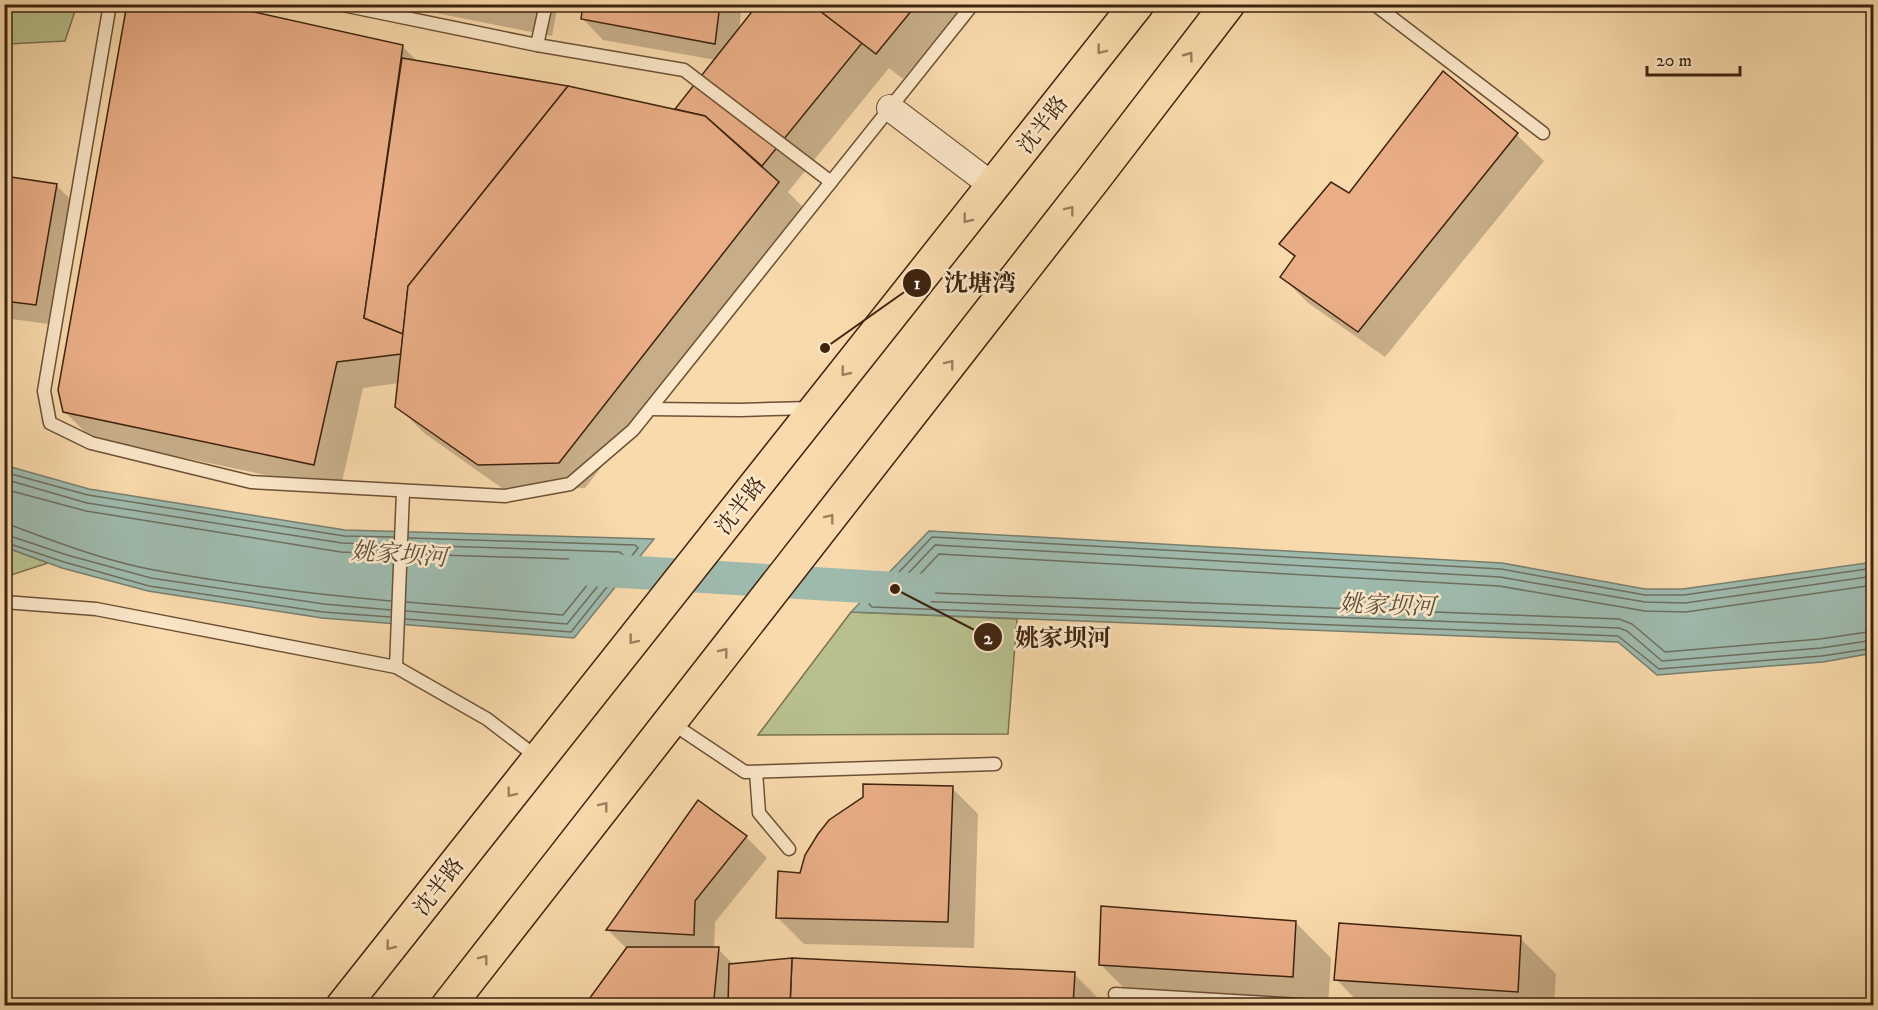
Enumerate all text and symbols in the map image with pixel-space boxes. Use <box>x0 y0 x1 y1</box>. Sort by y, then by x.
scale bar <box>1647 39 1740 77</box>
one-way arrow <box>1097 44 1108 55</box>
text: 20 m <box>1656 50 1692 72</box>
one-way arrow <box>1181 51 1192 62</box>
street label: 沈半路 <box>1012 91 1074 159</box>
one-way arrow <box>1062 206 1073 217</box>
one-way arrow <box>963 213 974 224</box>
callout: 沈塘湾 <box>902 262 1028 304</box>
text: 沈塘湾 <box>944 269 1016 299</box>
text: 1 <box>914 273 921 295</box>
one-way arrow <box>942 360 953 371</box>
one-way arrow <box>842 365 853 376</box>
street label: 沈半路 <box>710 472 772 540</box>
one-way arrow <box>822 513 833 524</box>
water label: 姚家坝河 <box>350 537 452 574</box>
water label: 姚家坝河 <box>1338 589 1439 623</box>
callout: 姚家坝河 <box>973 616 1123 658</box>
text: 姚家坝河 <box>1015 624 1111 654</box>
text: 2 <box>984 628 994 650</box>
one-way arrow <box>629 633 640 644</box>
one-way arrow <box>717 648 728 659</box>
one-way arrow <box>508 786 519 797</box>
one-way arrow <box>597 802 608 813</box>
street label: 沈半路 <box>408 853 470 921</box>
one-way arrow <box>387 939 398 950</box>
one-way arrow <box>477 955 488 966</box>

